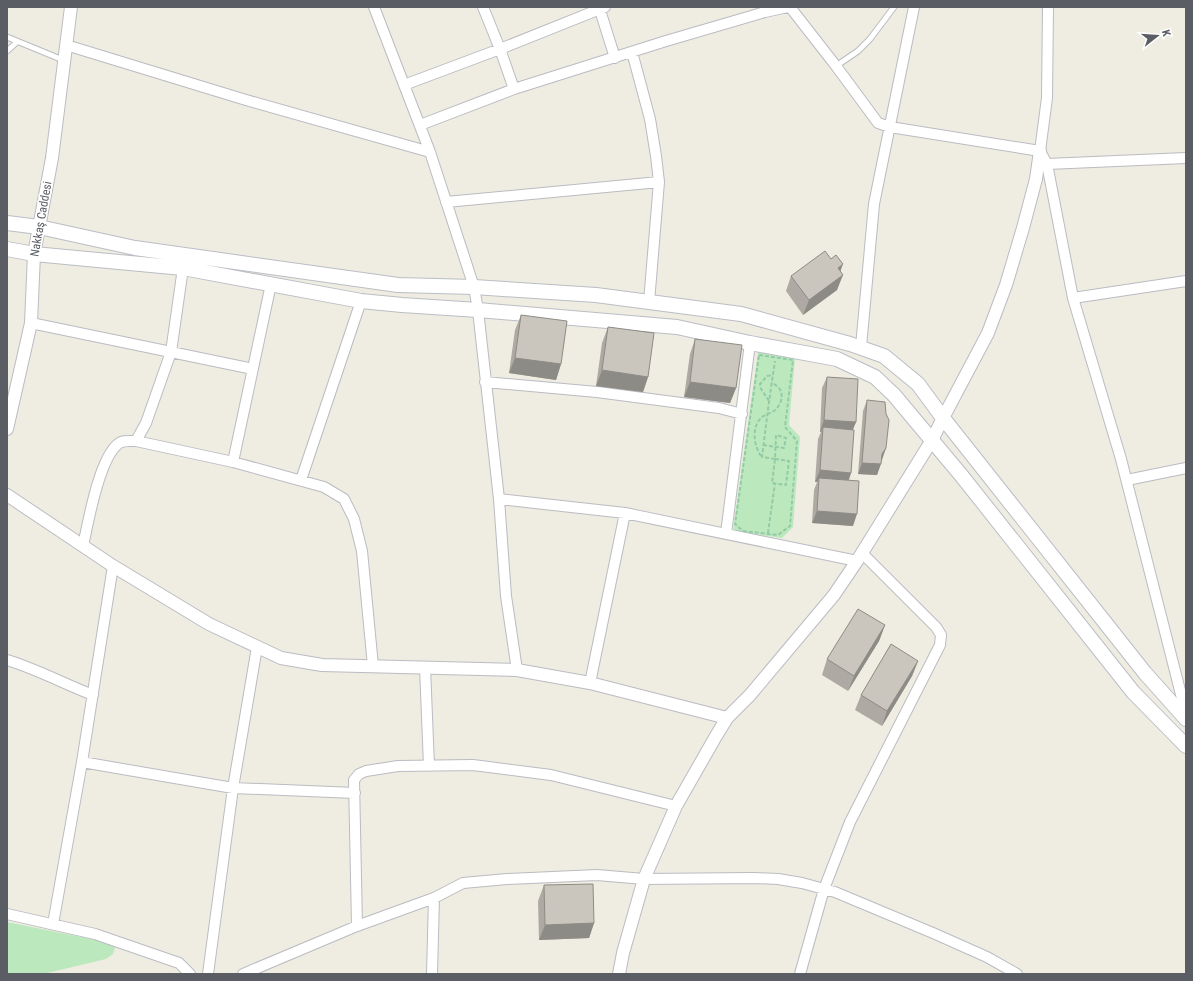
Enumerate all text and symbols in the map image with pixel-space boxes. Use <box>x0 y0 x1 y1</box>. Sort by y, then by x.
north arrow <box>1137 16 1177 56</box>
text: K <box>1159 28 1173 39</box>
street label: Nakkaş Caddesi <box>27 180 55 258</box>

